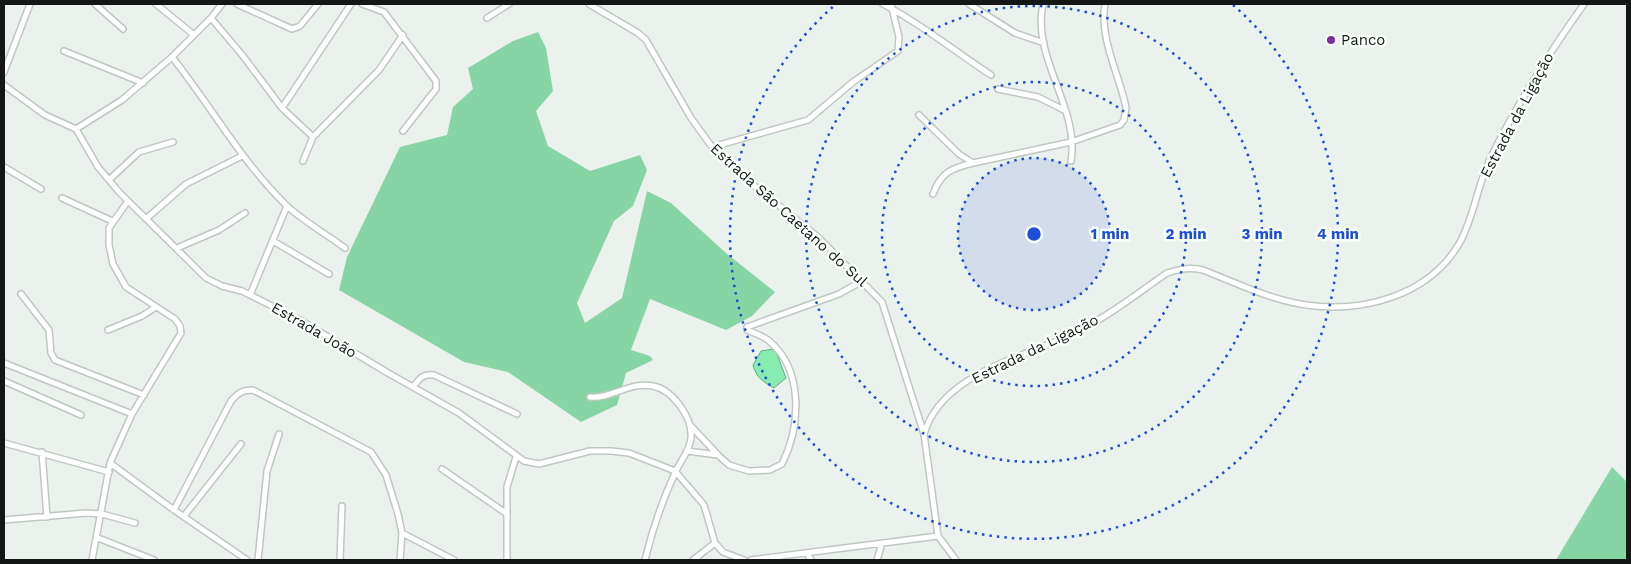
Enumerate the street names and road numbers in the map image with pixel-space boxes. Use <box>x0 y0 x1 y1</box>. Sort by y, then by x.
street label: Estrada da Ligação <box>1476 49 1558 181</box>
street label: Estrada São Caetano do Sul <box>707 140 872 291</box>
street label: Estrada João <box>268 298 360 362</box>
street label: Estrada da Ligação <box>969 310 1101 388</box>

